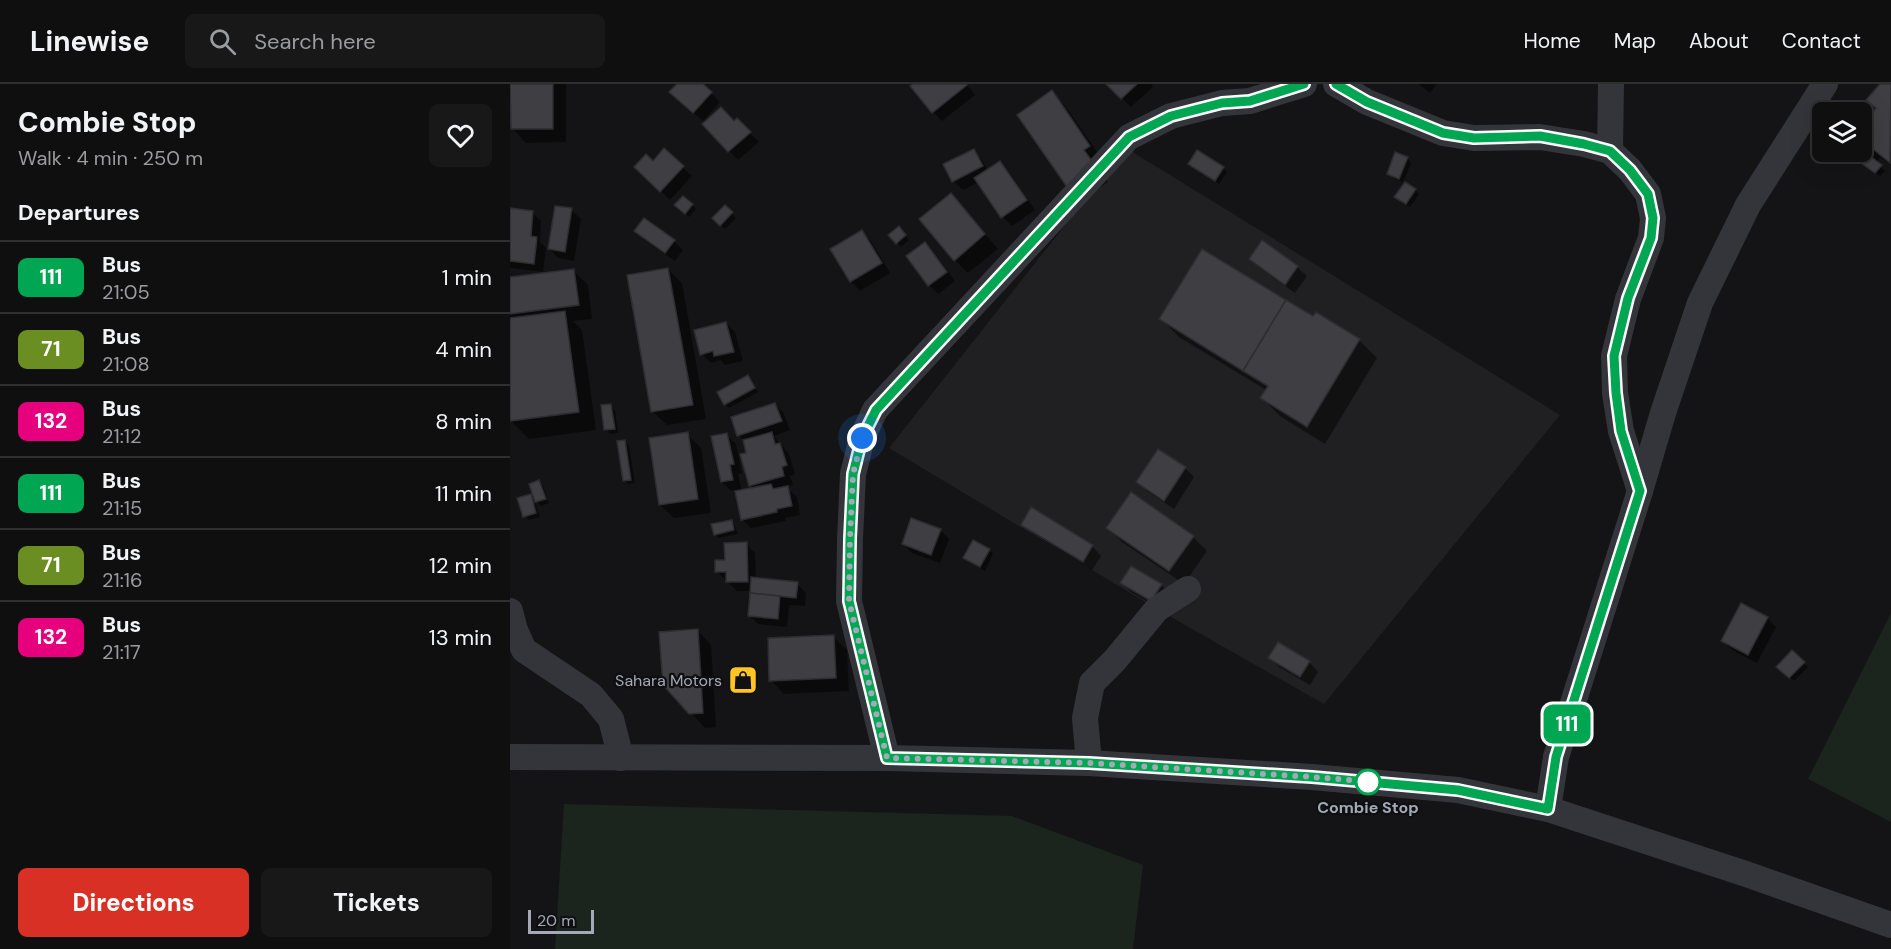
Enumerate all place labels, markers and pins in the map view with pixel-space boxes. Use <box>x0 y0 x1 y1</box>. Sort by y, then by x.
shop icon: Sahara Motors <box>727 664 759 696</box>
place label: Sahara Motors <box>615 670 722 691</box>
marker: Combie Stop <box>1355 769 1381 795</box>
place label: Combie Stop <box>1317 797 1419 818</box>

